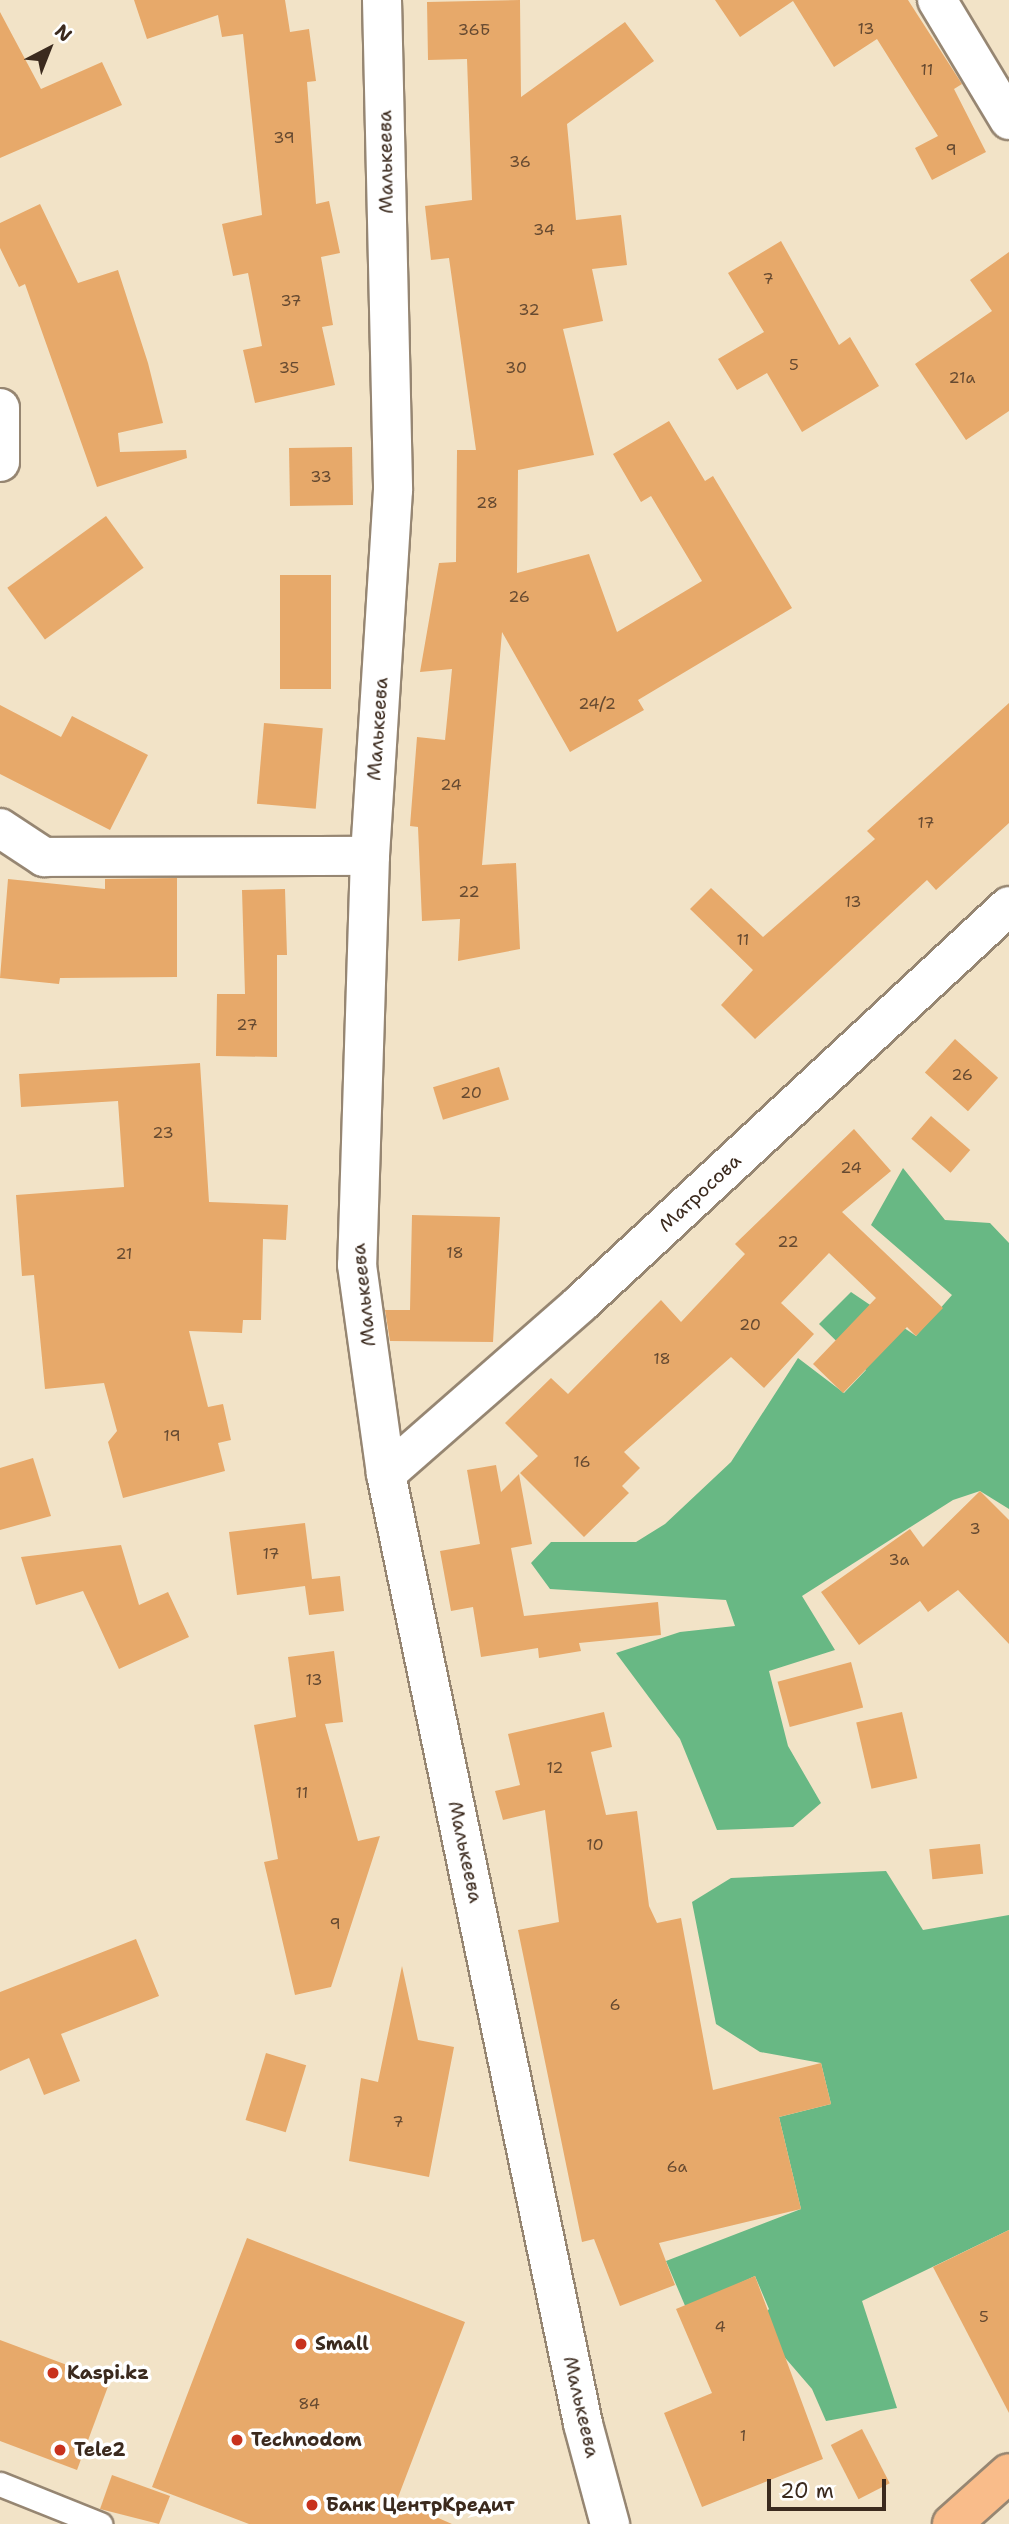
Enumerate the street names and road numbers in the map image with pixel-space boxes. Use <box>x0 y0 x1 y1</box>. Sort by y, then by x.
street label: Малькеева <box>374 110 398 214</box>
street label: Малькеева <box>363 677 393 781</box>
street label: Матросова <box>654 1149 746 1237</box>
street label: Малькеева <box>347 1242 381 1348</box>
street label: Малькеева <box>443 1799 487 1905</box>
street label: Малькеева <box>558 2354 604 2460</box>

